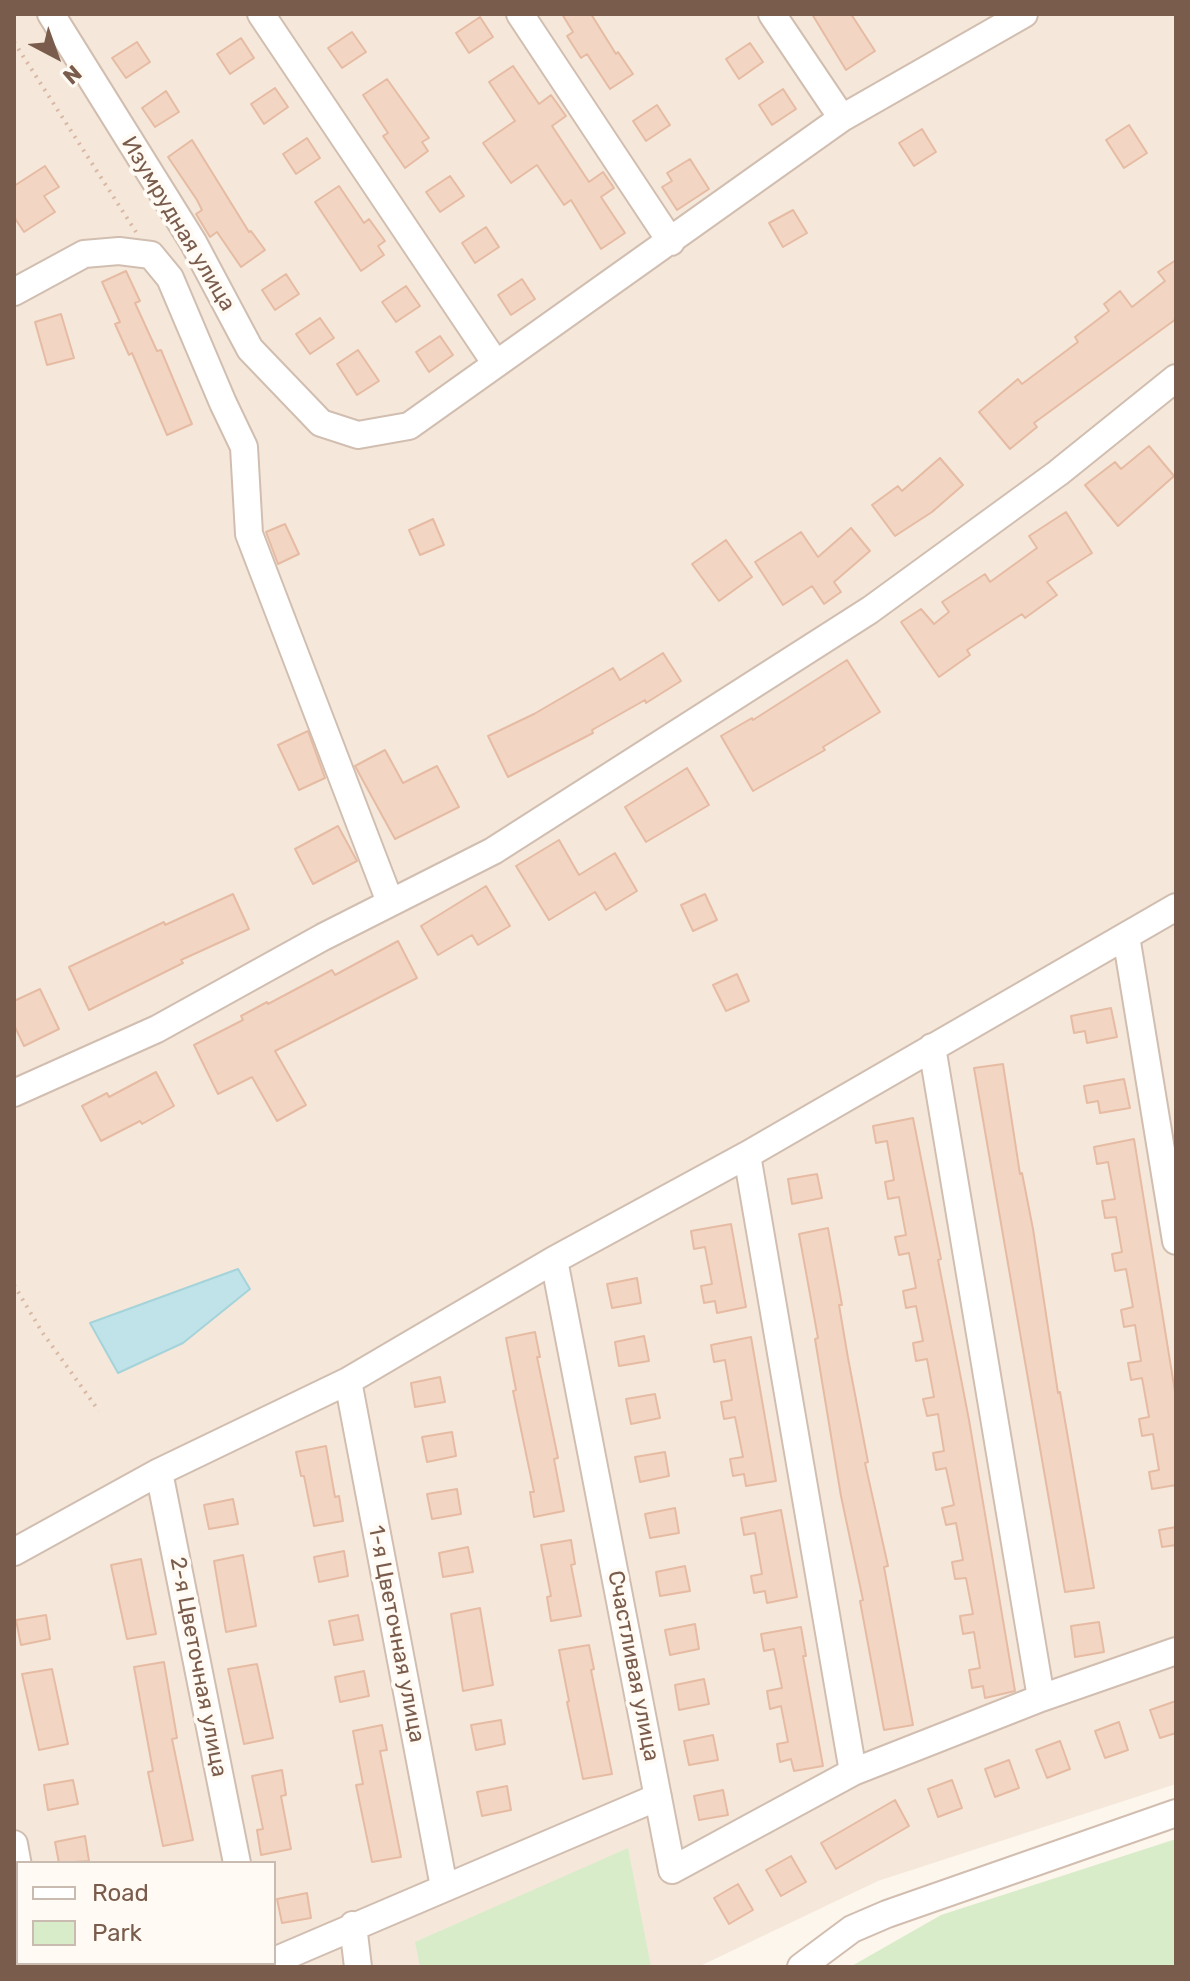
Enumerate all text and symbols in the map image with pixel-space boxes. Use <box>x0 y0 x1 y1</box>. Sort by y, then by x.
north arrow <box>16 16 96 96</box>
text: N <box>57 59 87 90</box>
street label: Изумрудная улица <box>115 132 241 316</box>
street label: 1-я Цветочная улица <box>362 1523 430 1745</box>
street label: 2-я Цветочная улица <box>164 1555 232 1779</box>
street label: Счастливая улица <box>602 1568 664 1764</box>
legend <box>16 1861 276 1965</box>
text: Road <box>92 1879 149 1907</box>
text: Park <box>92 1919 142 1947</box>

